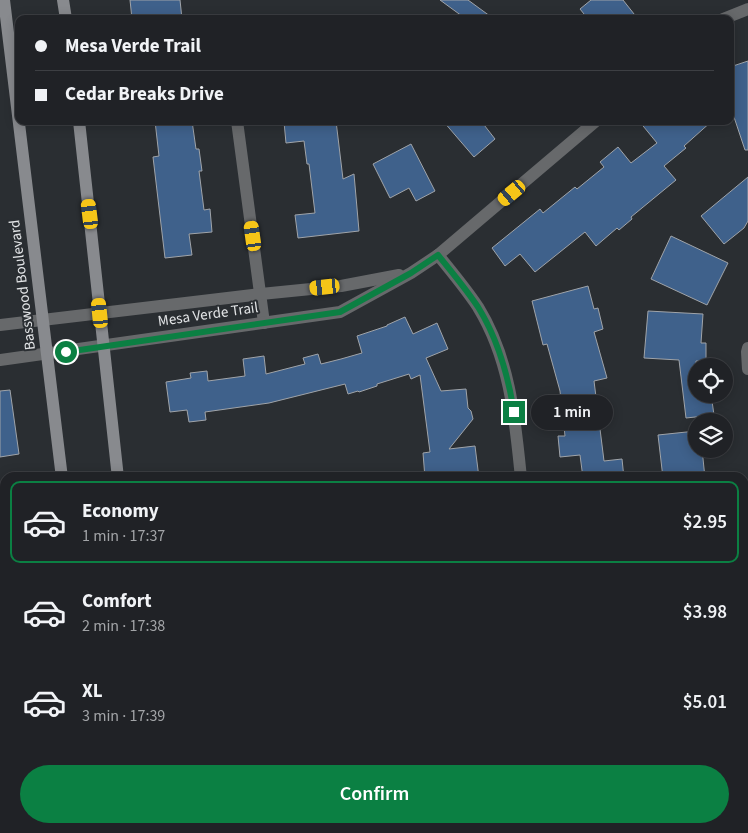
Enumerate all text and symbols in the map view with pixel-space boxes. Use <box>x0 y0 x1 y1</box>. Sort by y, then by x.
text: Mesa Verde Trail <box>65 33 201 60</box>
text: Cedar Breaks Drive <box>65 81 224 108</box>
car <box>495 178 528 208</box>
car <box>80 198 99 230</box>
street label: Basswood Boulevard <box>4 218 41 351</box>
car <box>243 220 262 252</box>
car <box>309 278 340 296</box>
car <box>90 297 109 329</box>
street label: Mesa Verde Trail <box>156 297 260 332</box>
route start <box>55 341 77 363</box>
map controls <box>688 358 733 458</box>
button: locate <box>688 358 733 403</box>
callout: 1 min <box>532 394 614 430</box>
route end <box>503 401 525 423</box>
text: 1 min <box>553 401 591 423</box>
button: layers <box>688 413 733 458</box>
text: Economy <box>82 498 159 525</box>
icon: car <box>22 500 67 545</box>
text: $2.95 <box>683 509 727 536</box>
text: 1 min · 17:37 <box>82 525 165 547</box>
text: Comfort <box>82 588 152 615</box>
icon: car <box>22 590 67 635</box>
text: $3.98 <box>683 599 727 626</box>
text: 2 min · 17:38 <box>82 615 165 637</box>
text: XL <box>82 678 103 705</box>
icon: car <box>22 680 67 725</box>
text: $5.01 <box>683 689 727 716</box>
text: 3 min · 17:39 <box>82 705 165 727</box>
button: Confirm <box>20 765 729 823</box>

